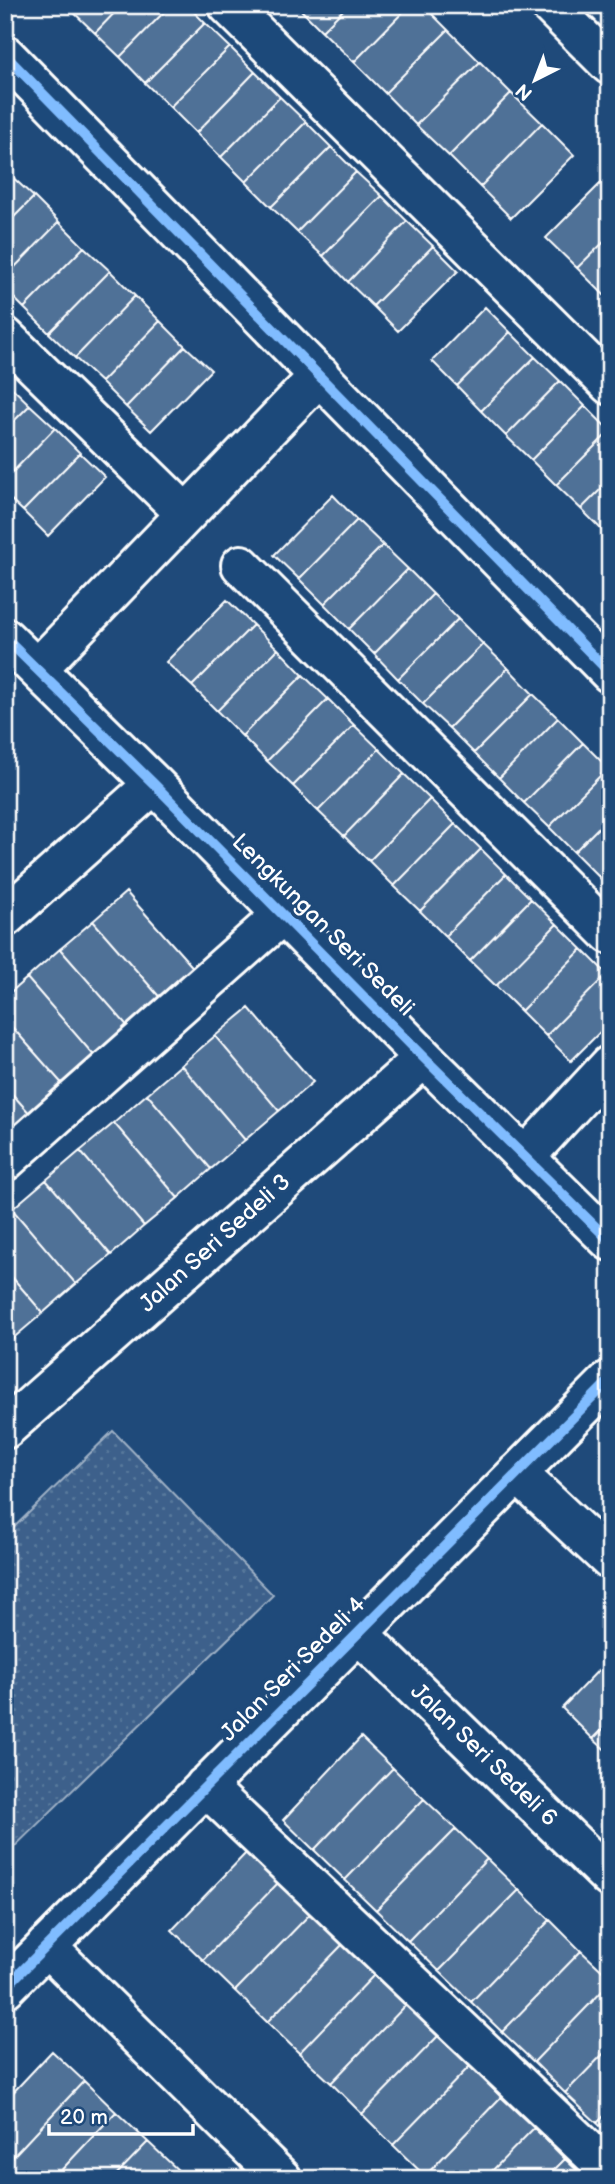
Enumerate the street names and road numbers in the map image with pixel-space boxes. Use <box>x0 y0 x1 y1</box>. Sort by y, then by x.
street label: Lengkungan Seri Sedeli <box>226 828 420 1022</box>
street label: Jalan Seri Sedeli 3 <box>134 1168 296 1318</box>
street label: Jalan Seri Sedeli 4 <box>215 1591 371 1747</box>
street label: Jalan Seri Sedeli 6 <box>405 1678 563 1832</box>

